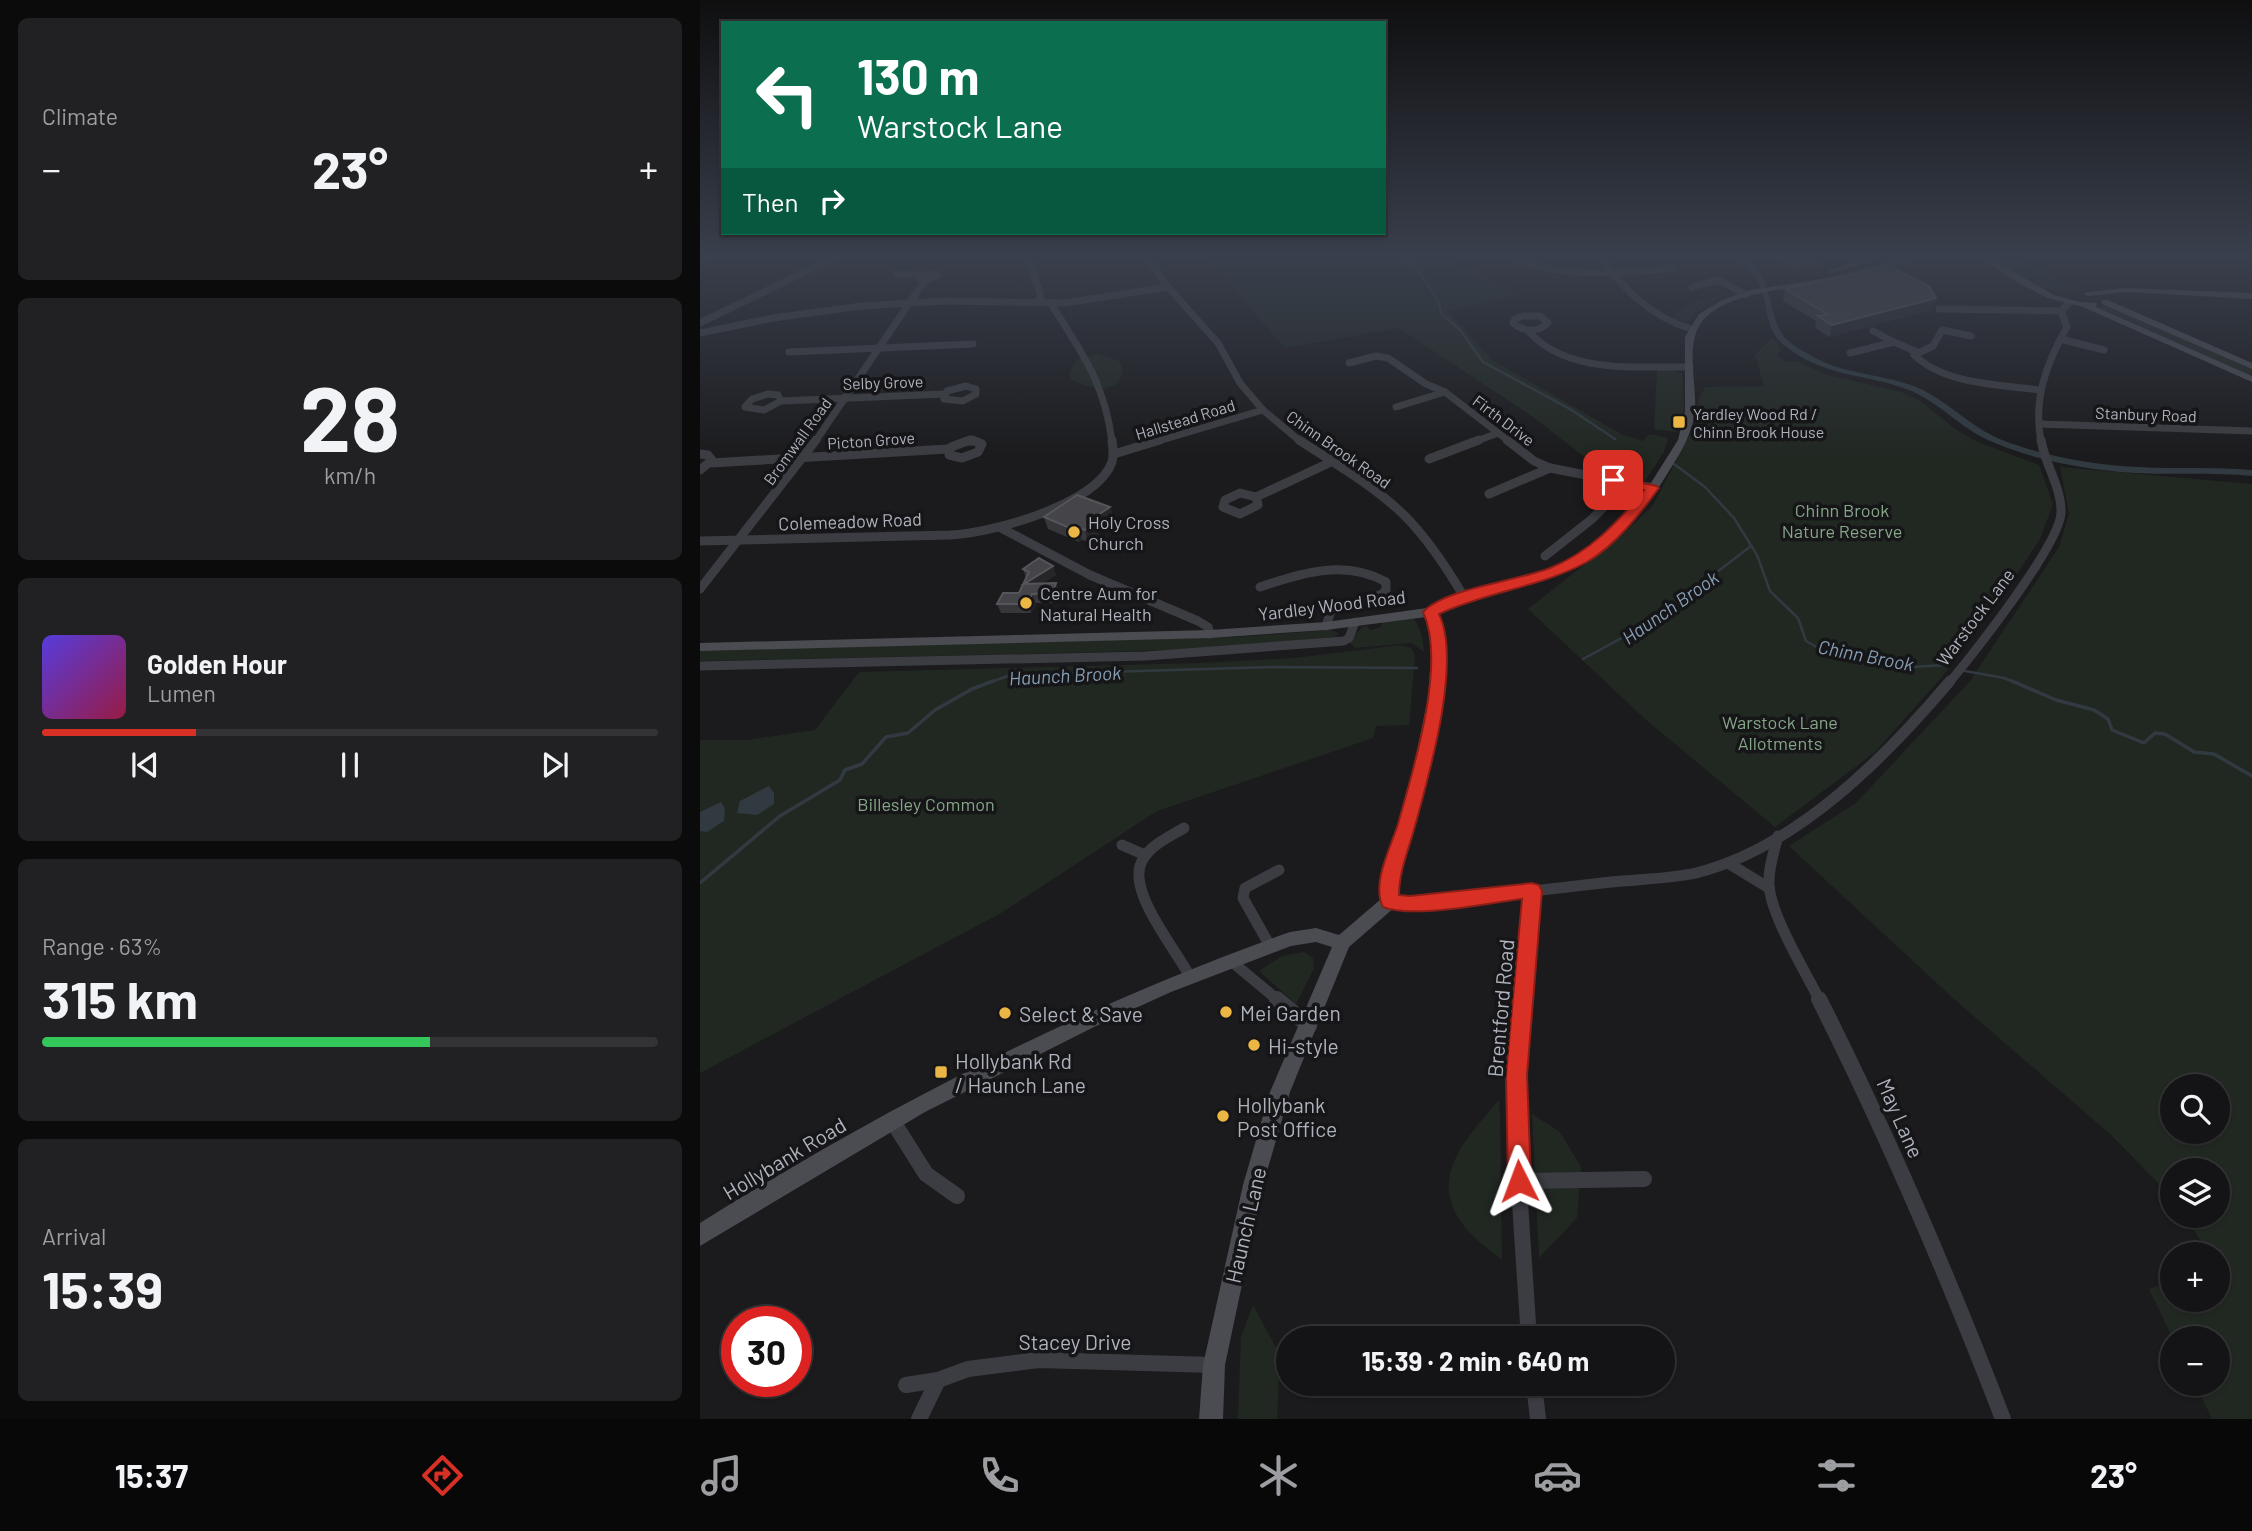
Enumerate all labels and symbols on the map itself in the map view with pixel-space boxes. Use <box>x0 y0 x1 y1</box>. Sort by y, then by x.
street label: Selby Grove <box>842 371 924 393</box>
street label: Firth Drive <box>1469 391 1539 449</box>
street label: Bromwall Road <box>759 394 835 488</box>
street label: Hallstead Road <box>1133 395 1237 443</box>
street label: Stanbury Road <box>2095 403 2197 425</box>
place label: Yardley Wood Rd / Chinn Brook House <box>1693 404 1824 441</box>
street label: Chinn Brook Road <box>1283 406 1395 492</box>
marker: Yardley Wood Rd / Chinn Brook House <box>1671 414 1687 430</box>
street label: Picton Grove <box>827 427 915 453</box>
pin <box>1583 450 1643 510</box>
park label: Chinn Brook Nature Reserve <box>1782 499 1902 542</box>
street label: Colemeadow Road <box>778 508 922 534</box>
place label: Holy Cross Church <box>1088 511 1170 554</box>
marker: Holy Cross Church <box>1066 524 1082 540</box>
street label: Warstock Lane <box>1931 564 2019 670</box>
water label: Haunch Brook <box>1617 565 1723 649</box>
place label: Centre Aum for Natural Health <box>1040 582 1158 625</box>
street label: Yardley Wood Road <box>1257 585 1407 625</box>
marker: Centre Aum for Natural Health <box>1018 595 1034 611</box>
water label: Chinn Brook <box>1816 634 1917 676</box>
water label: Haunch Brook <box>1008 661 1123 689</box>
park label: Warstock Lane Allotments <box>1722 711 1838 754</box>
park label: Billesley Common <box>857 793 995 815</box>
street label: Brentford Road <box>1482 938 1518 1078</box>
place label: Mei Garden <box>1240 1000 1341 1025</box>
place label: Select & Save <box>1019 1001 1143 1026</box>
marker: Mei Garden <box>1218 1004 1234 1020</box>
marker: Select & Save <box>997 1005 1013 1021</box>
place label: Hi-style <box>1268 1033 1339 1058</box>
marker: Hi-style <box>1246 1037 1262 1053</box>
place label: Hollybank Rd / Haunch Lane <box>955 1048 1086 1097</box>
marker: Hollybank Rd / Haunch Lane <box>933 1064 949 1080</box>
street label: May Lane <box>1872 1074 1930 1162</box>
place label: Hollybank Post Office <box>1237 1092 1337 1141</box>
marker: Hollybank Post Office <box>1215 1108 1231 1124</box>
street label: Hollybank Road <box>718 1111 850 1205</box>
position arrow <box>1482 1144 1556 1218</box>
street label: Haunch Lane <box>1220 1165 1270 1285</box>
speed limit sign: 30 <box>721 1306 812 1397</box>
street label: Stacey Drive <box>1018 1329 1132 1354</box>

